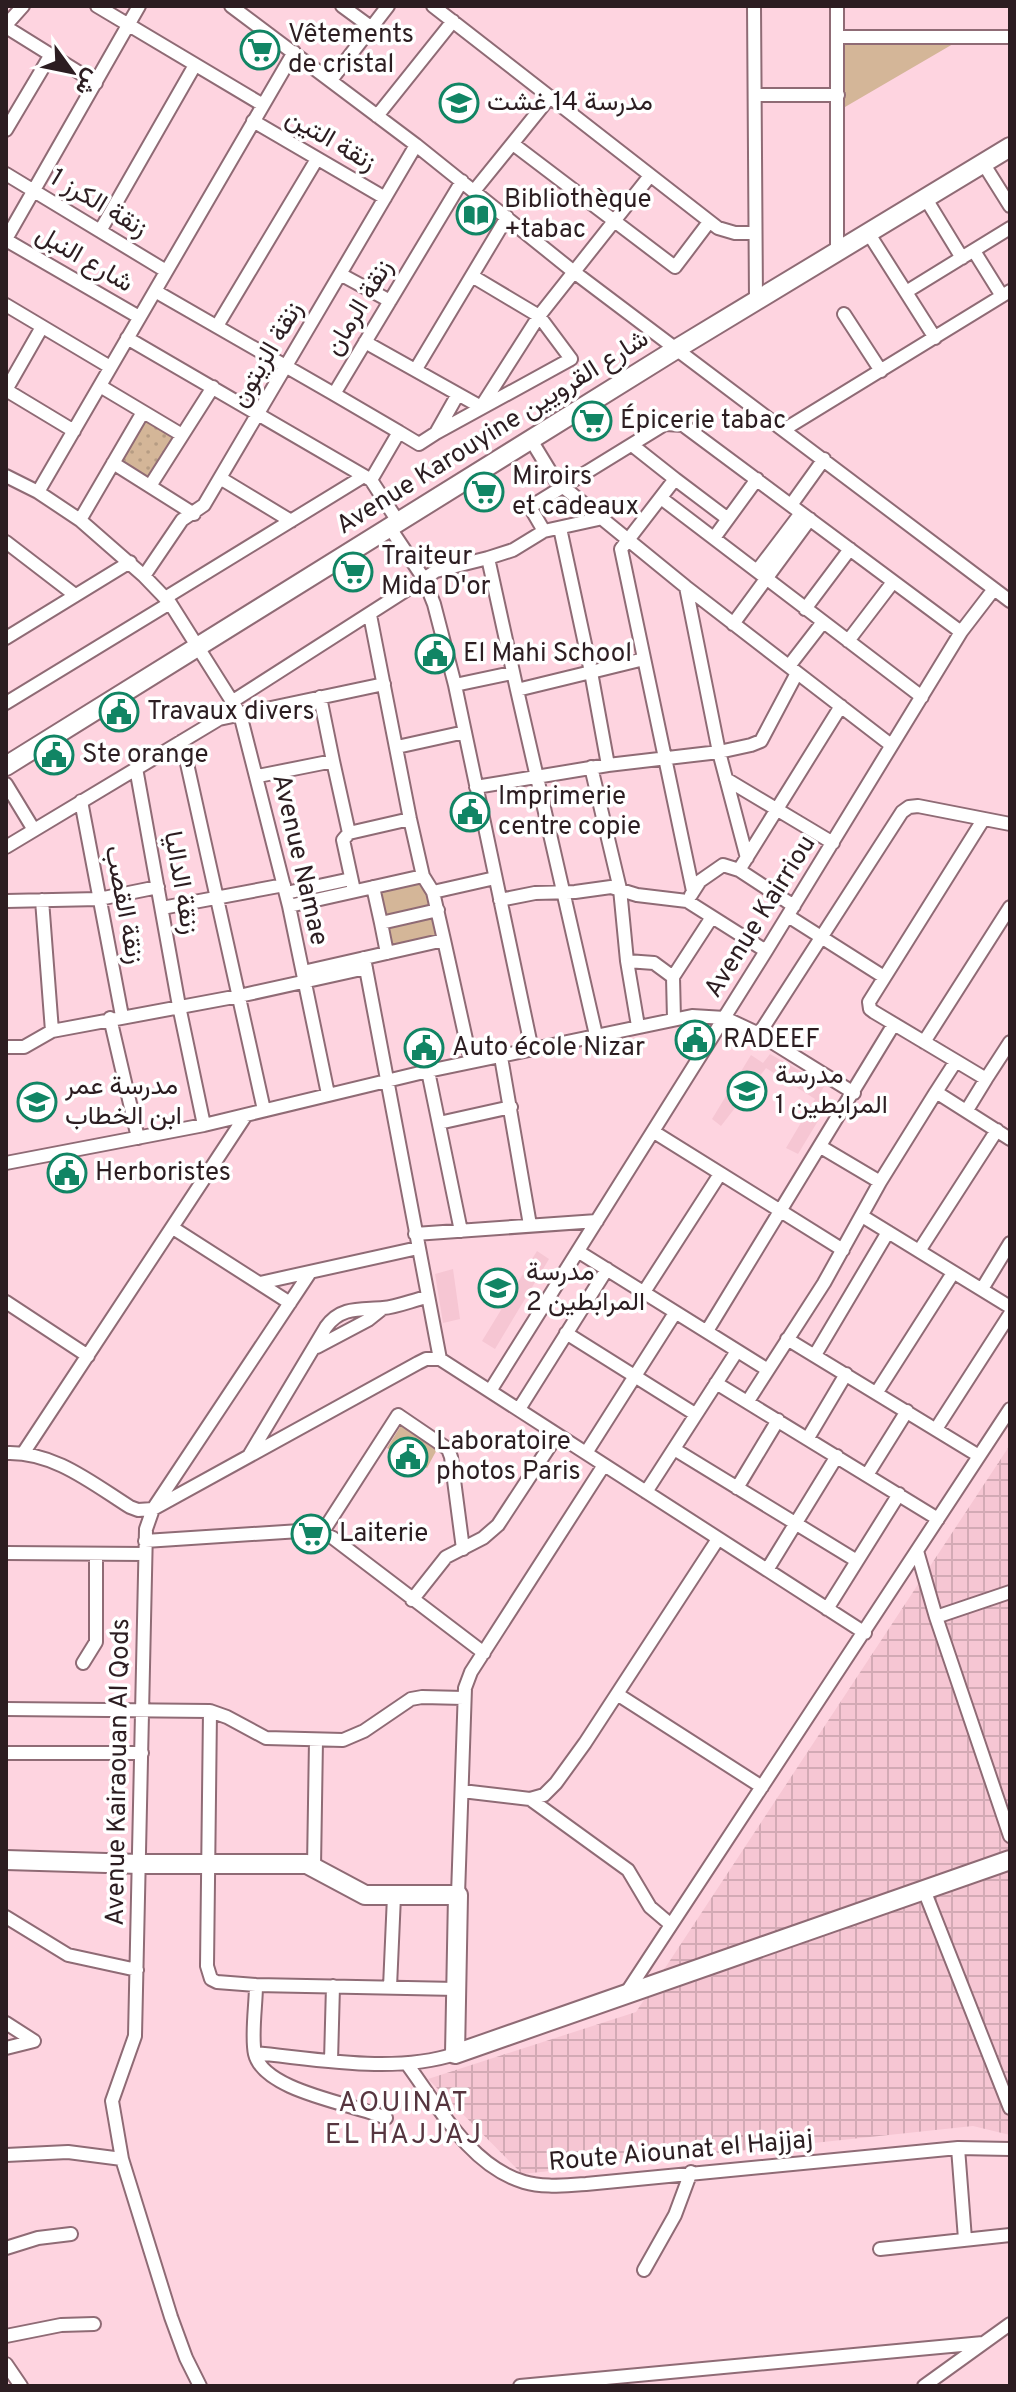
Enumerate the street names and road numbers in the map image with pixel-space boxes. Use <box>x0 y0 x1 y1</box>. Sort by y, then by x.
street label: زنقة التين <box>279 102 381 180</box>
street label: زنقة الكرز 1 <box>43 162 153 246</box>
street label: شارع النبل <box>29 219 139 301</box>
street label: زنقة الرمان <box>318 254 402 362</box>
street label: زنقة الزيتون <box>224 296 312 414</box>
street label: Avenue Karouyine شارع القرويين <box>331 323 655 543</box>
street label: Avenue Namae <box>263 771 335 949</box>
street label: زنقة الداليا <box>155 829 205 937</box>
street label: Avenue Kairriou <box>698 829 824 1005</box>
street label: زنقة القصب <box>95 843 151 967</box>
street label: Avenue Kairaouan Al Qods <box>100 1618 138 1926</box>
street label: Route Aiounat el Hajjaj <box>547 2124 815 2180</box>

